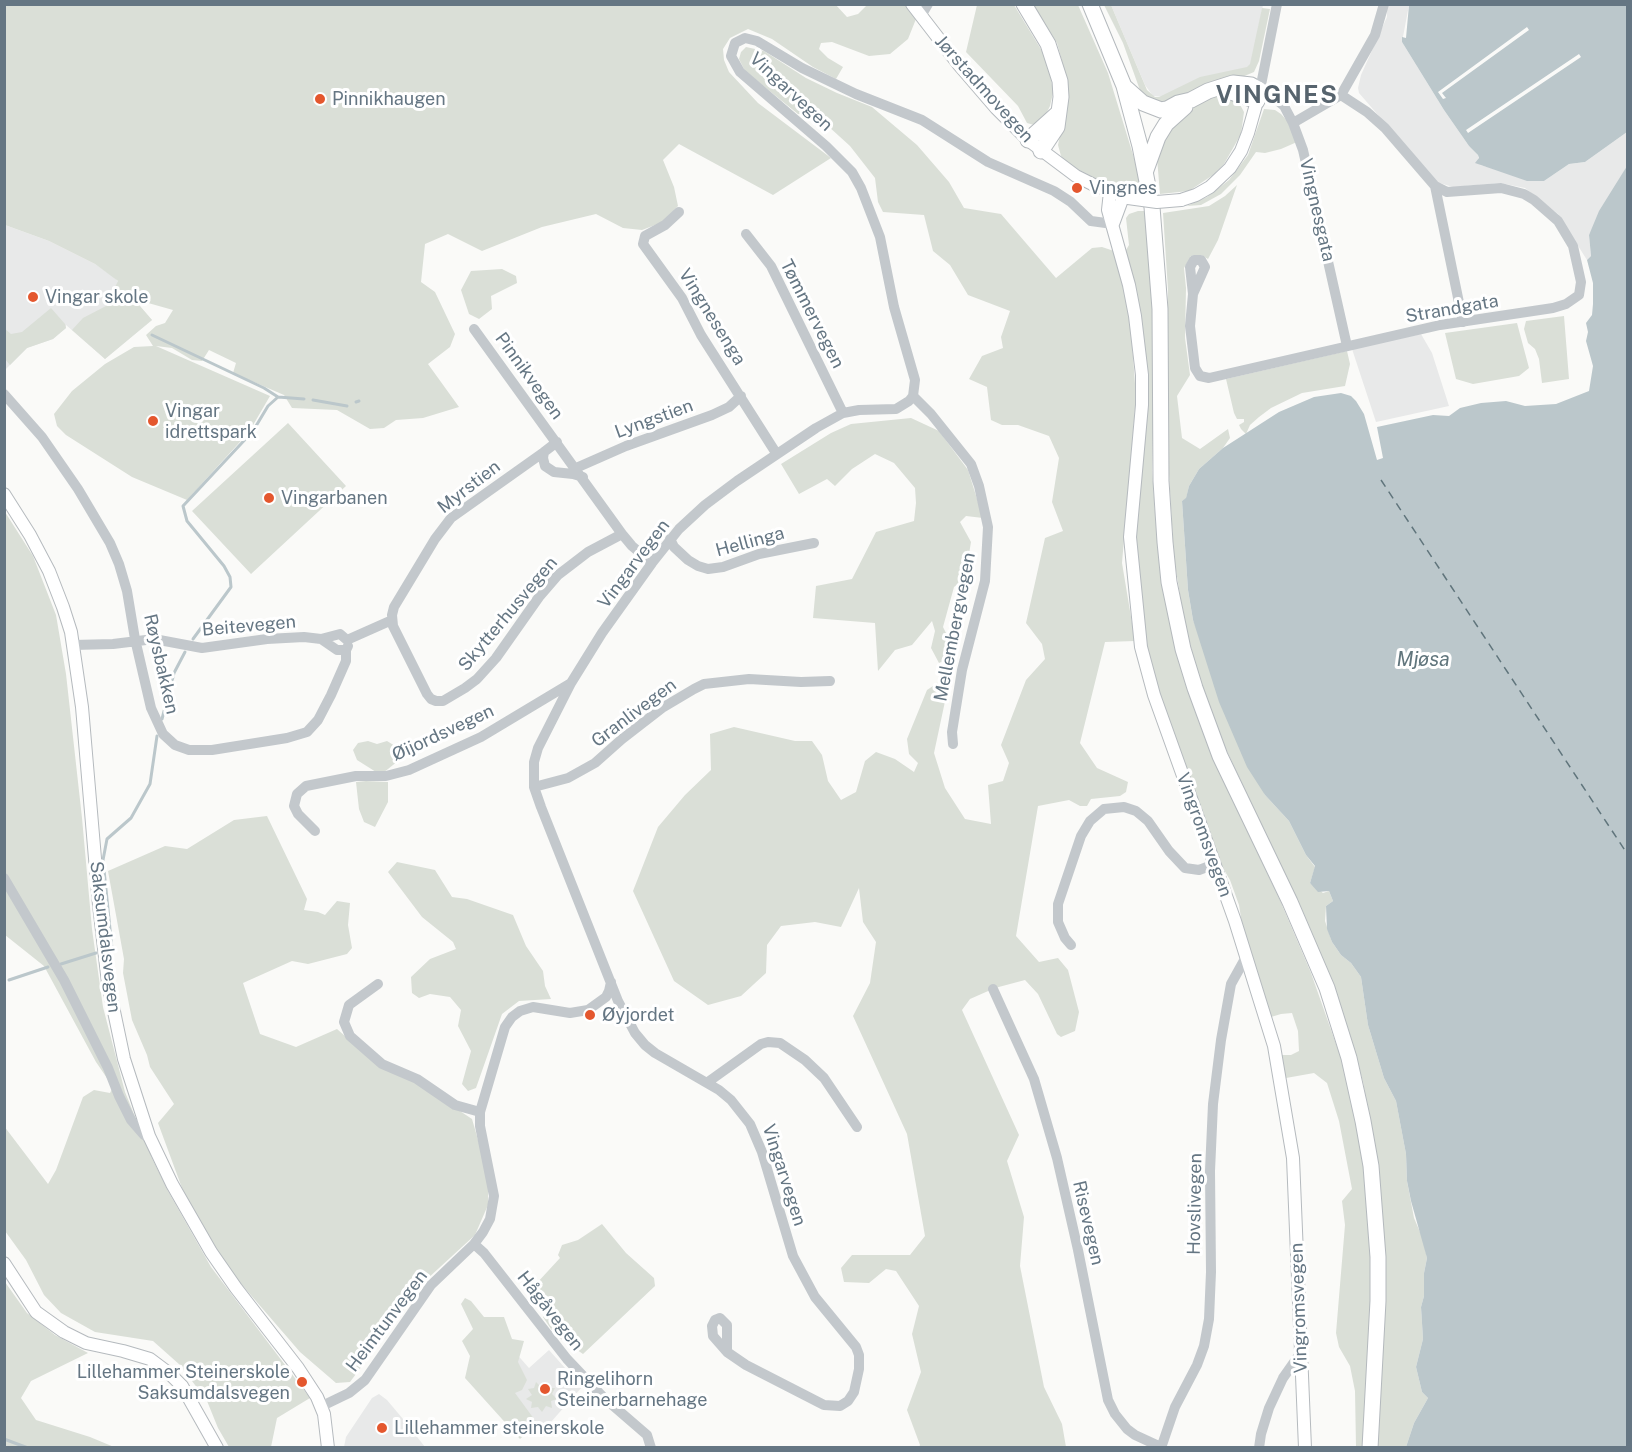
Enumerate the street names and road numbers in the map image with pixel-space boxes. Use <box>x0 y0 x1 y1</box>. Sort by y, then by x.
street label: Jørstadmovegen <box>930 31 1038 147</box>
street label: Vingarvegen <box>745 48 837 136</box>
street label: Vingnesgata <box>1295 156 1339 264</box>
street label: Tømmervegen <box>775 256 849 372</box>
street label: Vingnesenga <box>674 265 750 369</box>
street label: Strandgata <box>1404 290 1500 328</box>
street label: Pinnikvegen <box>490 328 568 424</box>
street label: Lyngstien <box>612 395 696 443</box>
street label: Myrstien <box>433 456 505 518</box>
street label: Vingarvegen <box>594 515 674 613</box>
street label: Hellinga <box>713 522 787 562</box>
street label: Mellembergvegen <box>930 551 980 703</box>
street label: Skytterhusvegen <box>454 552 562 676</box>
street label: Beitevegen <box>201 611 297 641</box>
street label: Røysbakken <box>139 612 183 716</box>
street label: Granlivegen <box>587 674 681 752</box>
street label: Øijordsvegen <box>389 700 497 766</box>
street label: Vingromsvegen <box>1172 770 1236 900</box>
street label: Saksumdalsvegen <box>85 860 125 1014</box>
street label: Vingarvegen <box>757 1121 811 1229</box>
street label: Hovslivegen <box>1183 1153 1207 1255</box>
street label: Risevegen <box>1068 1179 1108 1267</box>
street label: Vingromsvegen <box>1286 1242 1312 1374</box>
street label: Heimtunvegen <box>342 1266 432 1376</box>
street label: Hågåvegen <box>512 1267 588 1355</box>

